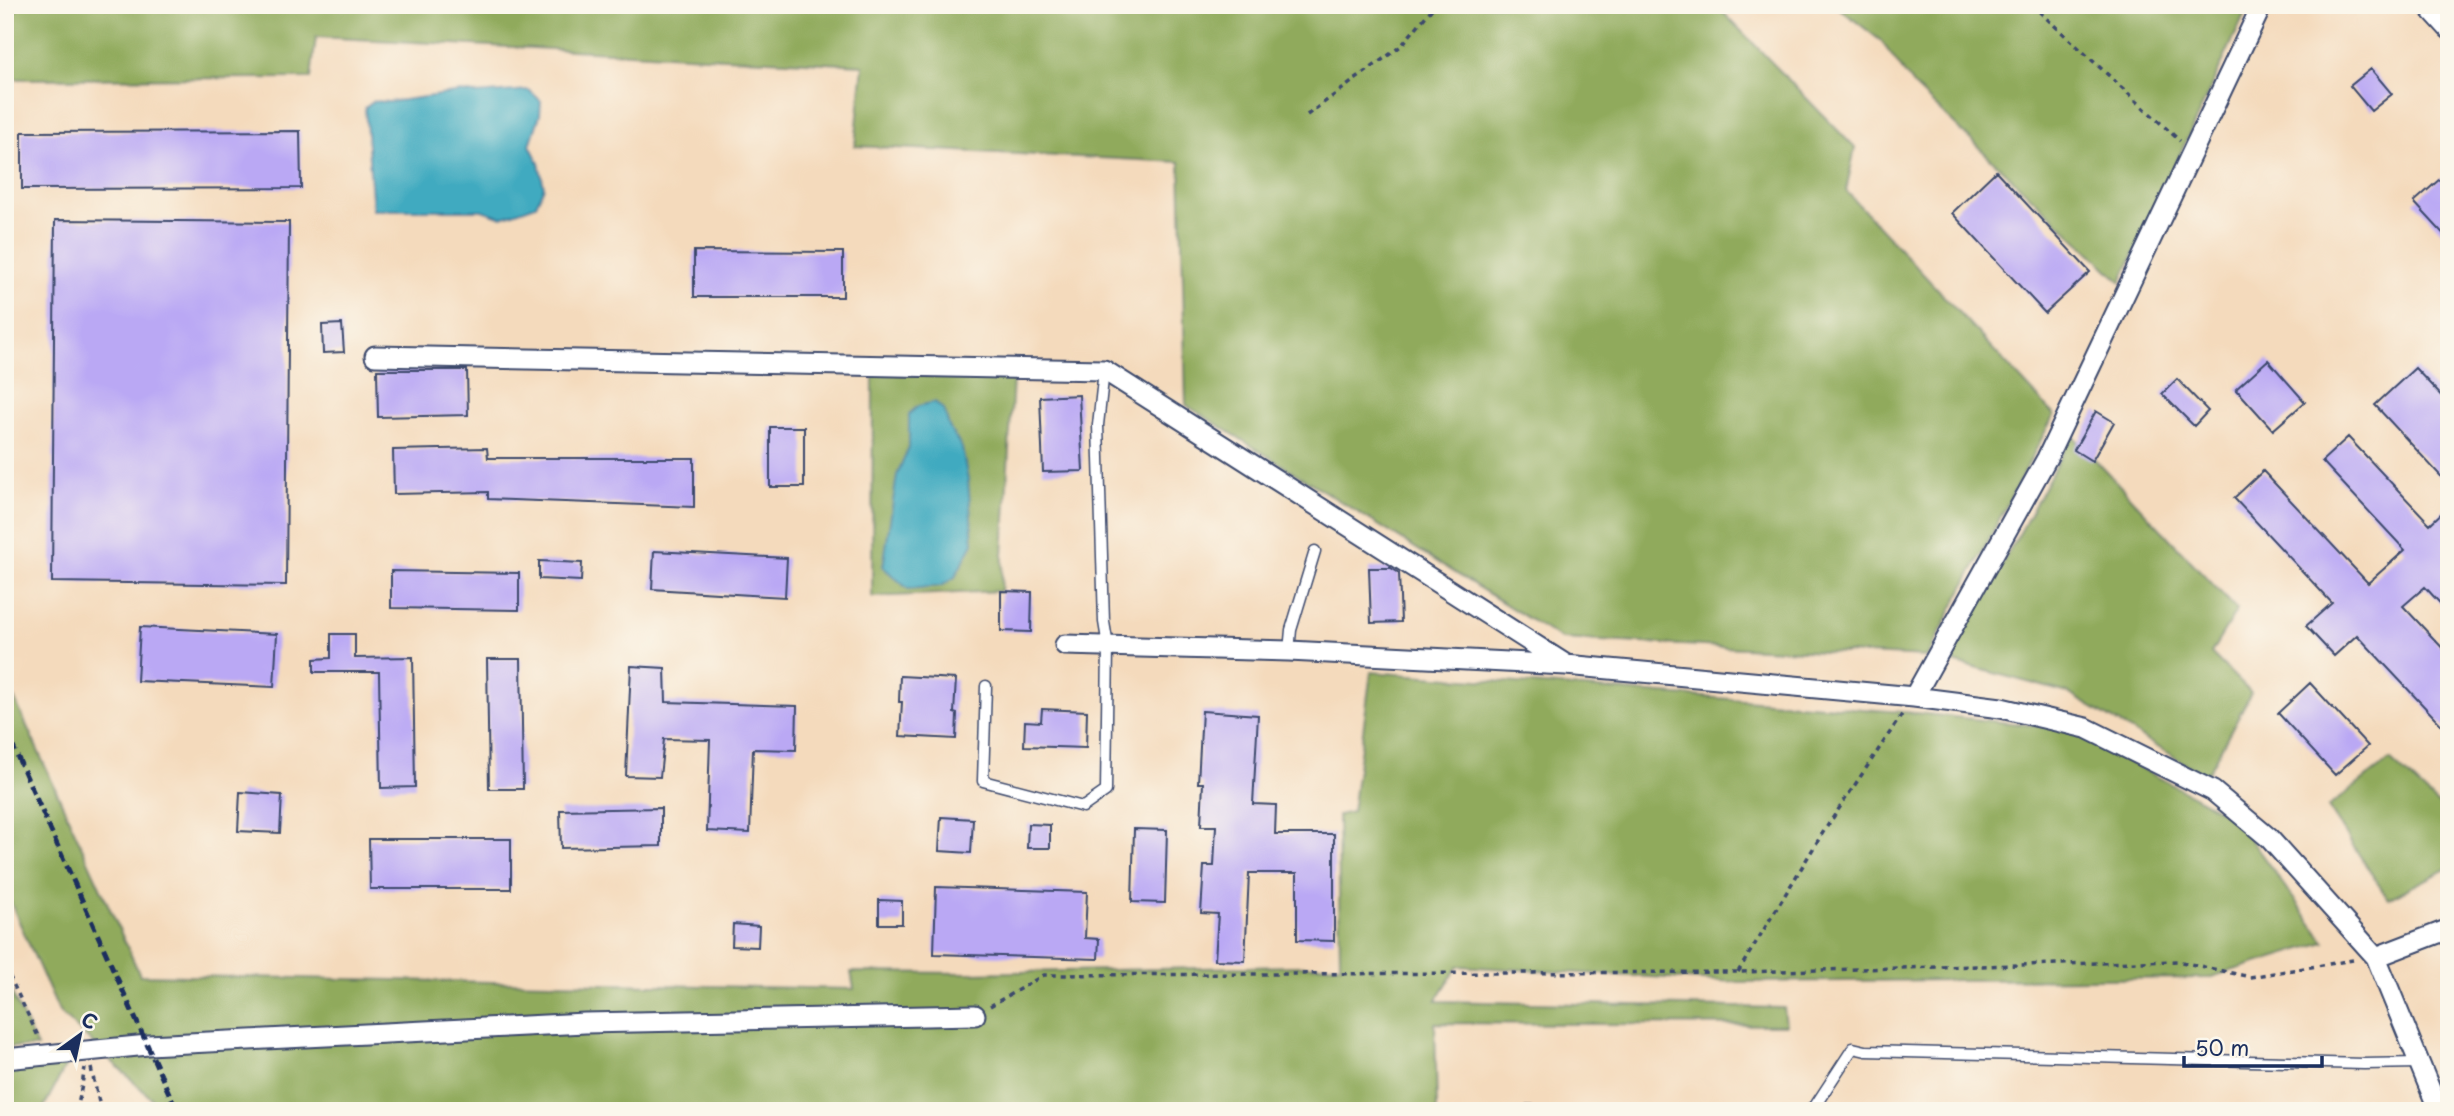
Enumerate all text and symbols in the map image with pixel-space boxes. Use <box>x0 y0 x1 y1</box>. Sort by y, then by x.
north arrow <box>46 1000 116 1070</box>
text: С <box>76 1004 103 1036</box>
scale bar <box>2184 1025 2323 1069</box>
text: 50 m <box>2195 1031 2249 1063</box>

